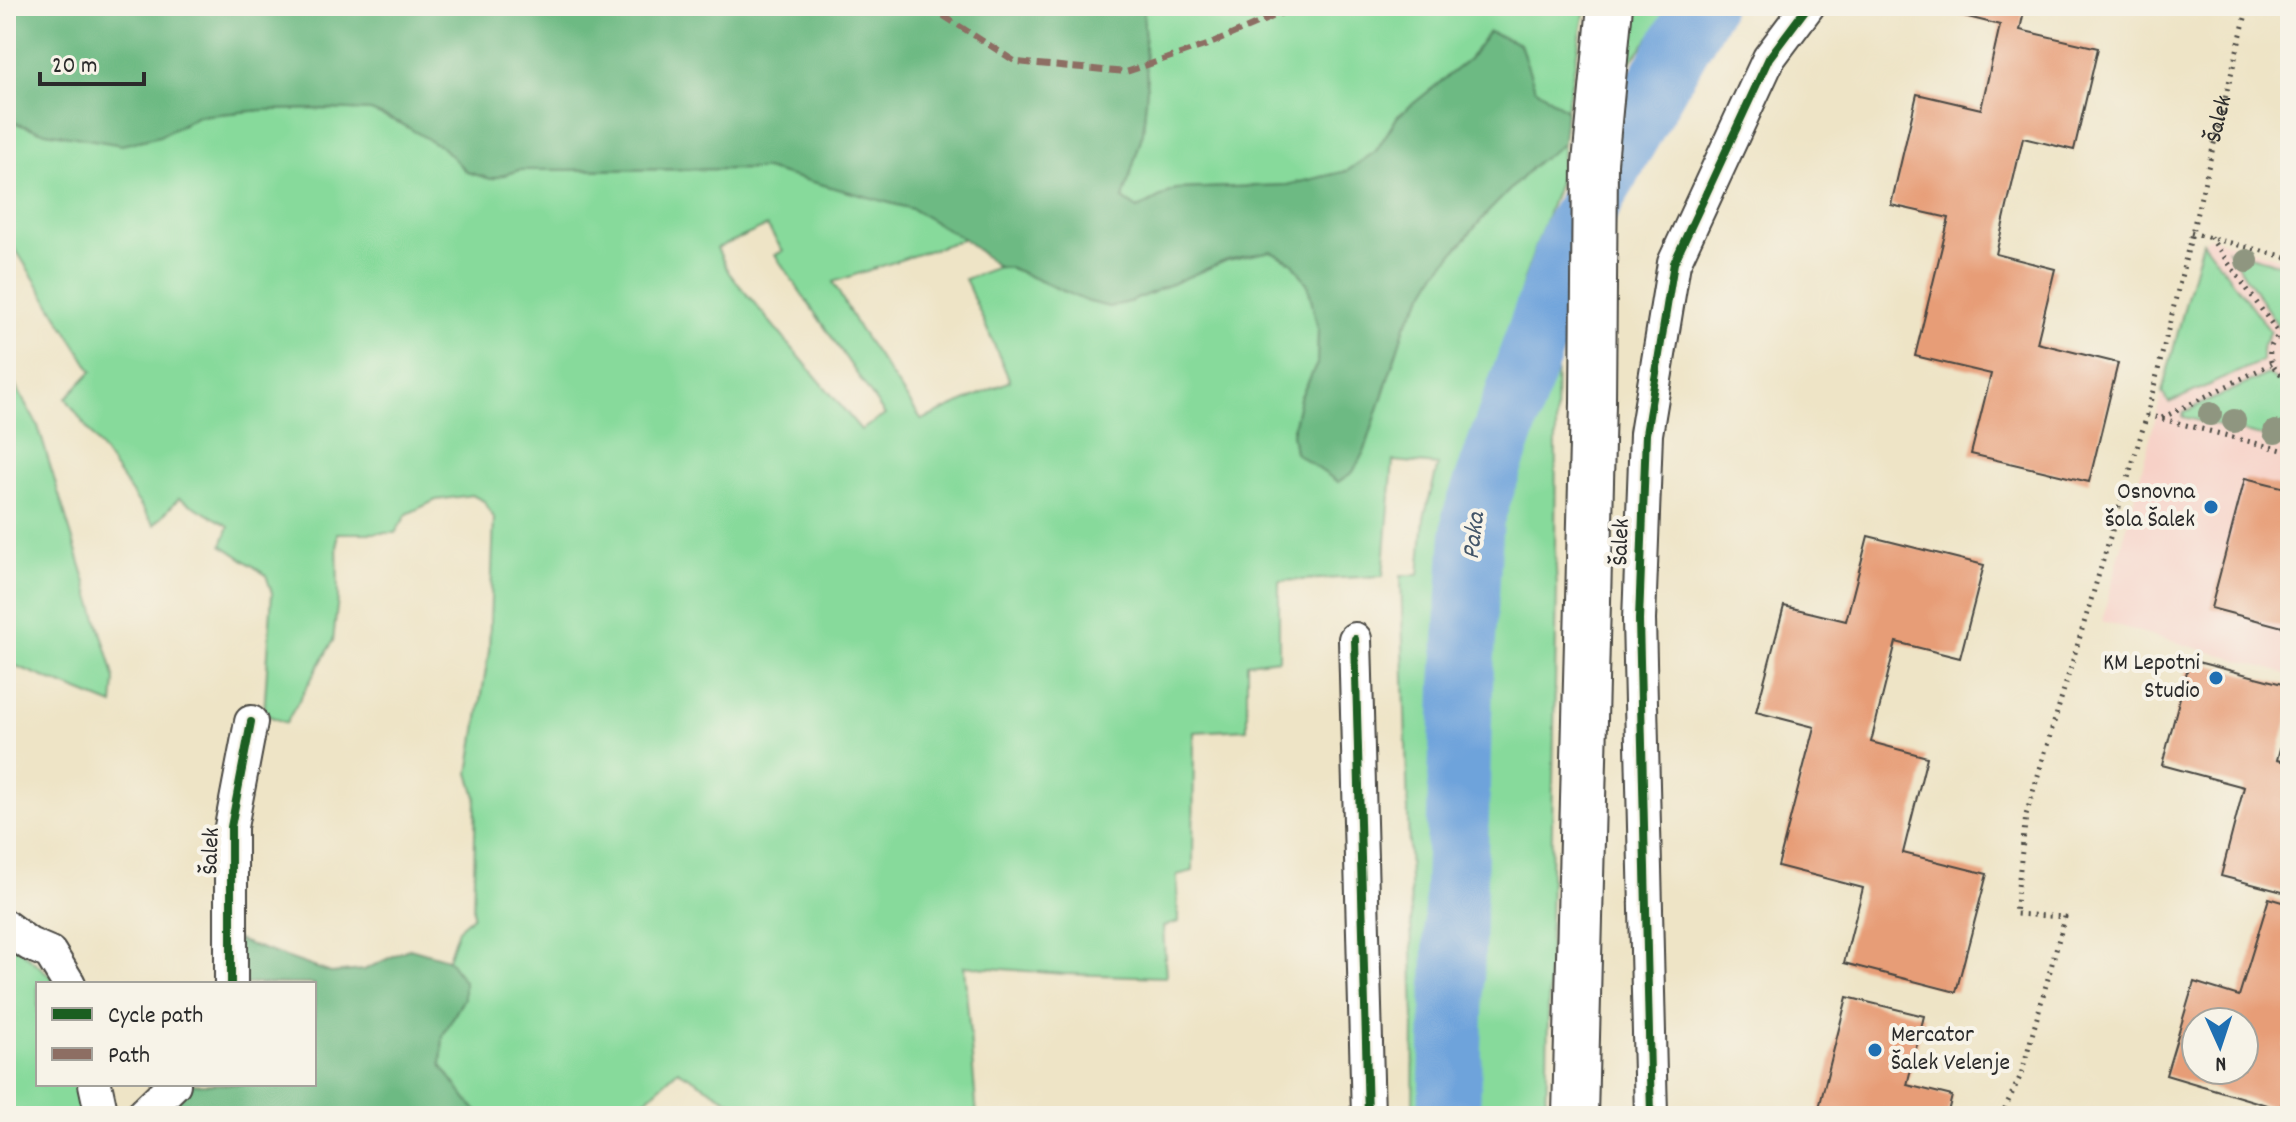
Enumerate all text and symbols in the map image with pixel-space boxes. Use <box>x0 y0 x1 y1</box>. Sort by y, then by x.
scale bar <box>40 36 144 86</box>
text: 20 m <box>52 50 98 84</box>
street label: Šalek <box>2198 92 2242 146</box>
place label: Osnovna šola Šalek <box>2104 476 2196 538</box>
marker: Osnovna šola Šalek <box>2202 498 2220 516</box>
water label: Paka <box>1454 509 1496 562</box>
street label: Šalek <box>1604 518 1640 566</box>
place label: KM Lepotni Studio <box>2103 647 2200 709</box>
marker: KM Lepotni Studio <box>2207 669 2225 687</box>
street label: Šalek <box>194 827 230 875</box>
legend <box>36 982 316 1086</box>
text: Cycle path <box>108 1000 203 1034</box>
north arrow <box>2180 1006 2260 1086</box>
place label: Mercator Šalek Velenje <box>1891 1019 2010 1081</box>
text: Path <box>108 1040 150 1074</box>
marker: Mercator Šalek Velenje <box>1866 1041 1884 1059</box>
text: N <box>2214 1047 2227 1078</box>

